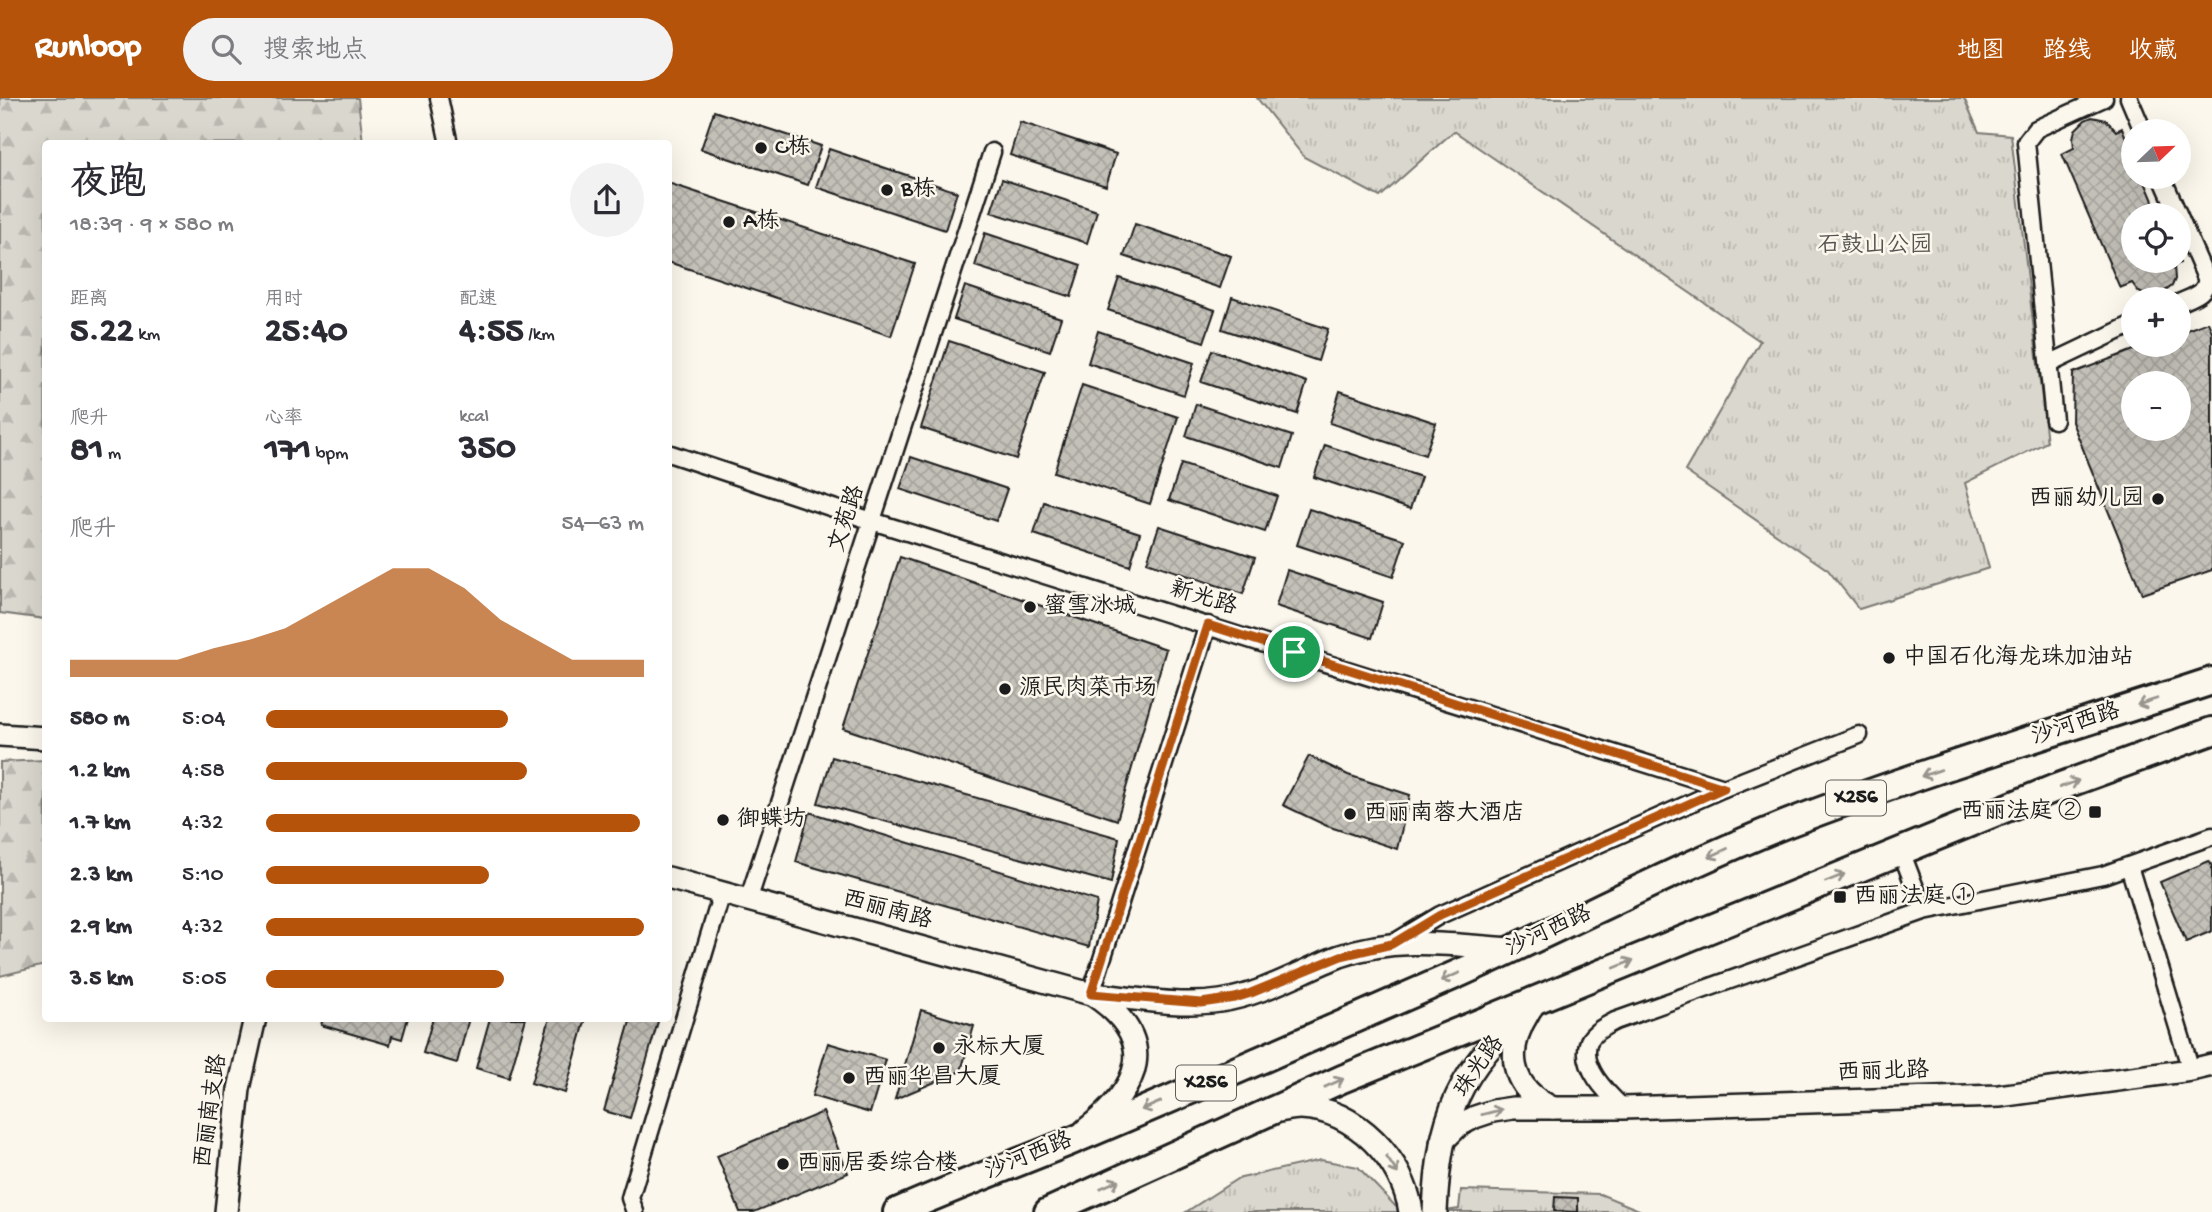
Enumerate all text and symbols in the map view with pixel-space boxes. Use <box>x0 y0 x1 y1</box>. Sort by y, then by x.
search box <box>183 18 673 81</box>
text: Runloop <box>35 30 141 68</box>
icon: search <box>207 30 245 68</box>
text: 搜索地点 <box>263 37 367 68</box>
text: 地图 <box>1957 38 2005 67</box>
text: 路线 <box>2043 38 2091 67</box>
text: 收藏 <box>2129 38 2177 67</box>
north arrow <box>2121 119 2191 189</box>
map controls <box>2121 119 2191 441</box>
place label: C栋 <box>775 134 810 162</box>
marker: C栋 <box>753 140 769 156</box>
button: share <box>570 163 644 237</box>
text: 夜跑 <box>70 164 146 208</box>
place label: B栋 <box>900 176 936 204</box>
marker: B栋 <box>879 182 895 198</box>
button: locate <box>2121 203 2191 273</box>
place label: A栋 <box>743 208 780 236</box>
text: 18:39 · 9 × 580 m <box>70 212 234 239</box>
marker: A栋 <box>721 214 737 230</box>
park label: 石鼓山公园 <box>1818 232 1933 260</box>
button: + <box>2121 287 2191 357</box>
text: 距离 <box>70 289 108 312</box>
text: 用时 <box>265 289 303 312</box>
text: 配速 <box>459 289 497 312</box>
text: 5.22 <box>70 312 134 353</box>
text: 25:40 <box>265 312 348 353</box>
text: 4:55 <box>459 312 524 353</box>
text: km <box>134 324 160 347</box>
text: /km <box>524 324 555 347</box>
button: − <box>2121 371 2191 441</box>
text: kcal <box>459 406 489 429</box>
text: 爬升 <box>70 408 108 431</box>
text: 心率 <box>265 408 303 431</box>
text: 350 <box>459 429 516 470</box>
text: 81 <box>70 431 103 472</box>
text: 171 <box>265 431 311 472</box>
text: m <box>103 443 121 466</box>
text: bpm <box>311 443 349 466</box>
street label: 文苑路 <box>824 482 872 556</box>
place label: 西丽幼儿园 <box>2029 485 2144 513</box>
marker: 西丽幼儿园 <box>2150 491 2166 507</box>
text: 54–63 m <box>562 511 644 538</box>
text: 爬升 <box>70 517 116 544</box>
street label: 新光路 <box>1166 575 1240 622</box>
place label: 蜜雪冰城 <box>1044 593 1136 621</box>
marker: 蜜雪冰城 <box>1022 599 1038 615</box>
pin <box>1264 622 1324 682</box>
icon: arrive <box>1275 633 1313 671</box>
place label: 中国石化海龙珠加油站 <box>1903 644 2133 672</box>
marker: 中国石化海龙珠加油站 <box>1881 650 1897 666</box>
place label: 源民肉菜市场 <box>1019 675 1157 703</box>
marker: 源民肉菜市场 <box>997 681 1013 697</box>
street label: 沙河西路 <box>2028 697 2124 752</box>
one-way arrow <box>2137 697 2159 709</box>
text: 580 m <box>70 706 130 733</box>
text: 5:04 <box>182 706 225 733</box>
text: 1.2 km <box>70 758 130 785</box>
text: 4:58 <box>182 758 225 785</box>
one-way arrow <box>1920 767 1942 780</box>
one-way arrow <box>2057 776 2079 789</box>
road number: X256 <box>1826 780 1886 816</box>
place label: 西丽法庭 ② <box>1961 797 2081 826</box>
place label: 西丽南蓉大酒店 <box>1364 800 1525 828</box>
marker: 西丽法庭 ② <box>2087 804 2103 820</box>
place label: 御蝶坊 <box>737 806 806 834</box>
marker: 西丽南蓉大酒店 <box>1342 806 1358 822</box>
text: 1.7 km <box>70 810 131 837</box>
text: 4:32 <box>182 810 223 837</box>
marker: 御蝶坊 <box>715 812 731 828</box>
one-way arrow <box>1708 847 1729 861</box>
text: 2.3 km <box>70 862 132 889</box>
text: 5:10 <box>182 862 224 889</box>
one-way arrow <box>1824 871 1845 884</box>
place label: 西丽法庭 ① <box>1854 882 1974 911</box>
street label: 西丽南路 <box>839 885 935 936</box>
marker: 西丽法庭 ① <box>1832 889 1848 905</box>
street label: 沙河西路 <box>1501 899 1596 964</box>
text: 2.9 km <box>70 914 132 941</box>
text: 4:32 <box>182 914 223 941</box>
one-way arrow <box>1613 957 1635 970</box>
text: 3.5 km <box>70 966 133 993</box>
text: 5:05 <box>182 966 226 993</box>
one-way arrow <box>1440 971 1461 984</box>
street label: 珠光路 <box>1448 1030 1511 1103</box>
place label: 永标大厦 <box>953 1034 1045 1062</box>
marker: 永标大厦 <box>931 1040 947 1056</box>
street label: 西丽南支路 <box>190 1052 233 1170</box>
street label: 西丽北路 <box>1837 1057 1929 1088</box>
place label: 西丽华昌大厦 <box>863 1064 1001 1092</box>
road number: X256 <box>1176 1066 1236 1100</box>
marker: 西丽华昌大厦 <box>841 1070 857 1086</box>
one-way arrow <box>1323 1076 1344 1089</box>
one-way arrow <box>1141 1100 1163 1113</box>
one-way arrow <box>1481 1105 1503 1118</box>
street label: 沙河西路 <box>981 1126 1077 1187</box>
place label: 西丽居委综合楼 <box>797 1150 958 1178</box>
one-way arrow <box>1385 1155 1399 1174</box>
marker: 西丽居委综合楼 <box>775 1156 791 1172</box>
one-way arrow <box>1099 1177 1120 1190</box>

